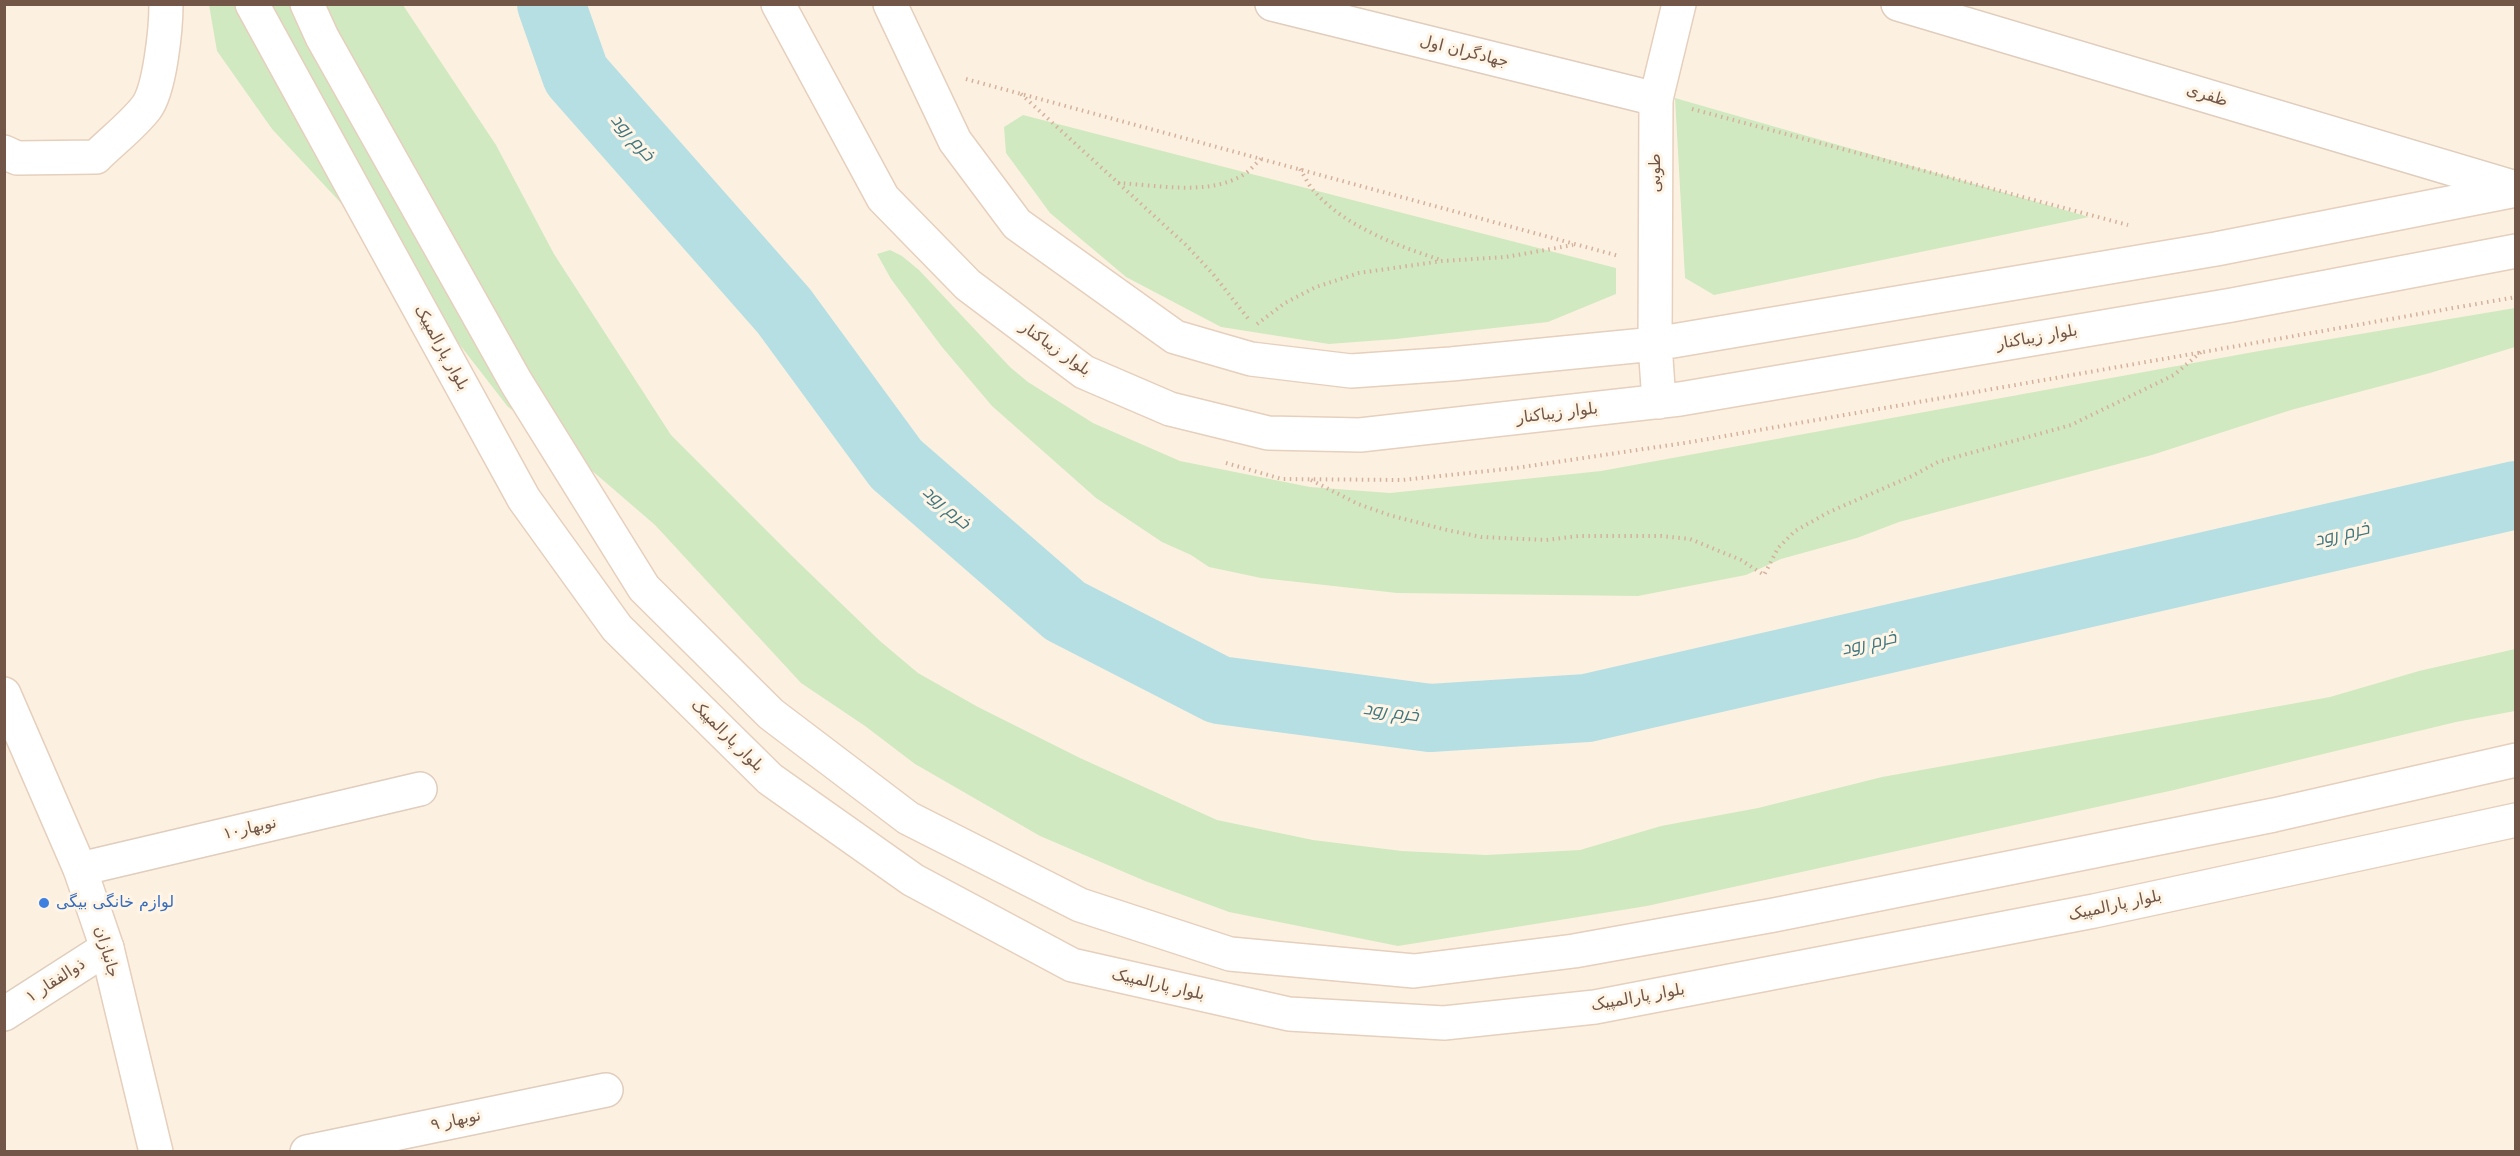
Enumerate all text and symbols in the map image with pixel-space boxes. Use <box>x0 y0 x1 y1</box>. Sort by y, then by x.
street label: جهادگران اول <box>1418 32 1510 72</box>
street label: ظفری <box>2184 81 2230 111</box>
water label: خرم رود <box>606 110 658 166</box>
street label: طوبی <box>1646 154 1666 192</box>
street label: بلوار پارالمپیک <box>410 302 472 394</box>
street label: بلوار زیباکنار <box>1016 318 1094 380</box>
street label: بلوار زیباکنار <box>1995 321 2079 355</box>
street label: بلوار زیباکنار <box>1515 399 1599 429</box>
water label: خرم رود <box>918 482 974 534</box>
water label: خرم رود <box>2312 518 2372 552</box>
water label: خرم رود <box>1839 627 1899 661</box>
street label: بلوار پارالمپیک <box>687 696 767 776</box>
water label: خرم رود <box>1362 698 1420 728</box>
street label: نوبهار۱۰ <box>221 814 279 844</box>
street label: بلوار پارالمپیک <box>2067 887 2163 925</box>
place label: لوازم خانگی بیگی <box>56 893 174 913</box>
marker: لوازم خانگی بیگی <box>37 896 51 910</box>
street label: جانبازان <box>89 924 123 980</box>
street label: ذوالفقار ۱ <box>23 955 89 1007</box>
street label: بلوار پارالمپیک <box>1110 965 1206 1005</box>
street label: بلوار پارالمپیک <box>1590 980 1686 1016</box>
street label: نوبهار ۹ <box>429 1106 483 1136</box>

